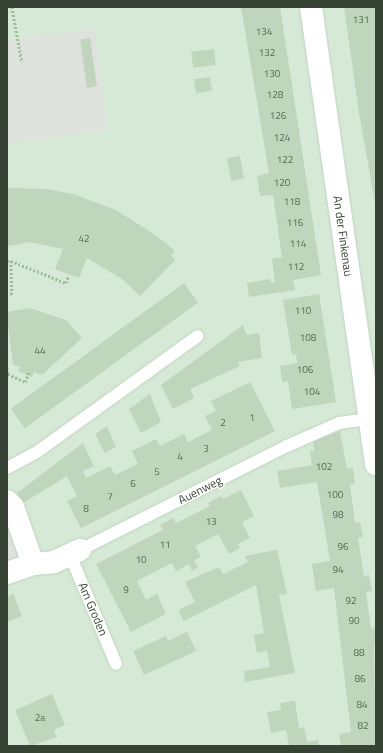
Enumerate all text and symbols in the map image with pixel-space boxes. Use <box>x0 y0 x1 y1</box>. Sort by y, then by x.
house number: 131 <box>353 14 369 26</box>
house number: 134 <box>256 26 272 38</box>
house number: 132 <box>259 47 275 59</box>
house number: 130 <box>264 68 280 80</box>
house number: 128 <box>267 89 283 101</box>
house number: 126 <box>270 110 286 122</box>
house number: 124 <box>274 132 290 144</box>
house number: 122 <box>277 154 293 166</box>
house number: 120 <box>274 177 290 189</box>
street label: An der Finkenau <box>330 195 356 277</box>
house number: 118 <box>284 196 300 208</box>
house number: 116 <box>287 217 303 229</box>
house number: 42 <box>78 233 90 245</box>
house number: 114 <box>290 238 306 250</box>
house number: 112 <box>288 261 304 273</box>
house number: 110 <box>295 305 311 317</box>
house number: 108 <box>300 332 316 344</box>
house number: 44 <box>34 345 46 357</box>
house number: 106 <box>297 364 313 376</box>
house number: 104 <box>304 386 320 398</box>
house number: 1 <box>249 412 255 424</box>
house number: 2 <box>220 417 226 429</box>
house number: 3 <box>203 443 209 455</box>
house number: 4 <box>177 451 183 463</box>
house number: 102 <box>316 461 332 473</box>
house number: 5 <box>154 466 160 478</box>
street label: Auenweg <box>176 473 224 507</box>
house number: 6 <box>130 478 136 490</box>
house number: 100 <box>327 489 343 501</box>
house number: 7 <box>107 491 113 503</box>
house number: 8 <box>83 503 89 515</box>
house number: 98 <box>332 509 344 521</box>
house number: 13 <box>205 516 217 528</box>
house number: 11 <box>159 539 171 551</box>
house number: 96 <box>337 541 349 553</box>
house number: 10 <box>135 554 147 566</box>
house number: 94 <box>332 564 344 576</box>
street label: Am Groden <box>75 580 111 638</box>
house number: 9 <box>123 584 129 596</box>
house number: 92 <box>345 595 357 607</box>
house number: 90 <box>348 615 360 627</box>
house number: 88 <box>353 647 365 659</box>
house number: 86 <box>354 673 366 685</box>
house number: 84 <box>356 699 368 711</box>
house number: 2a <box>35 712 45 724</box>
house number: 82 <box>357 720 369 732</box>

